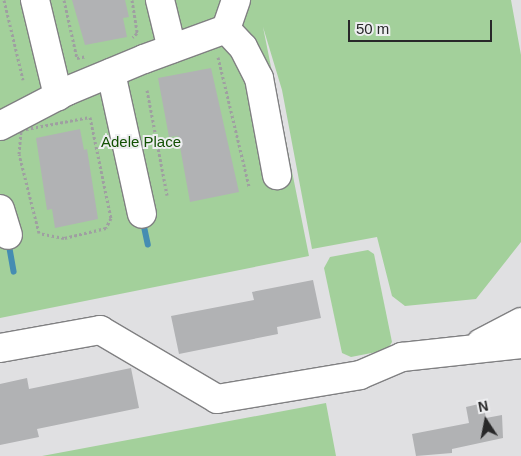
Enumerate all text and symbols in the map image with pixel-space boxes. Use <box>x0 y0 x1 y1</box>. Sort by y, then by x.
scale bar <box>351 10 495 42</box>
text: 50 m <box>356 20 389 37</box>
park label: Adele Place <box>101 133 181 151</box>
north arrow <box>461 396 511 446</box>
text: N <box>477 397 490 415</box>

